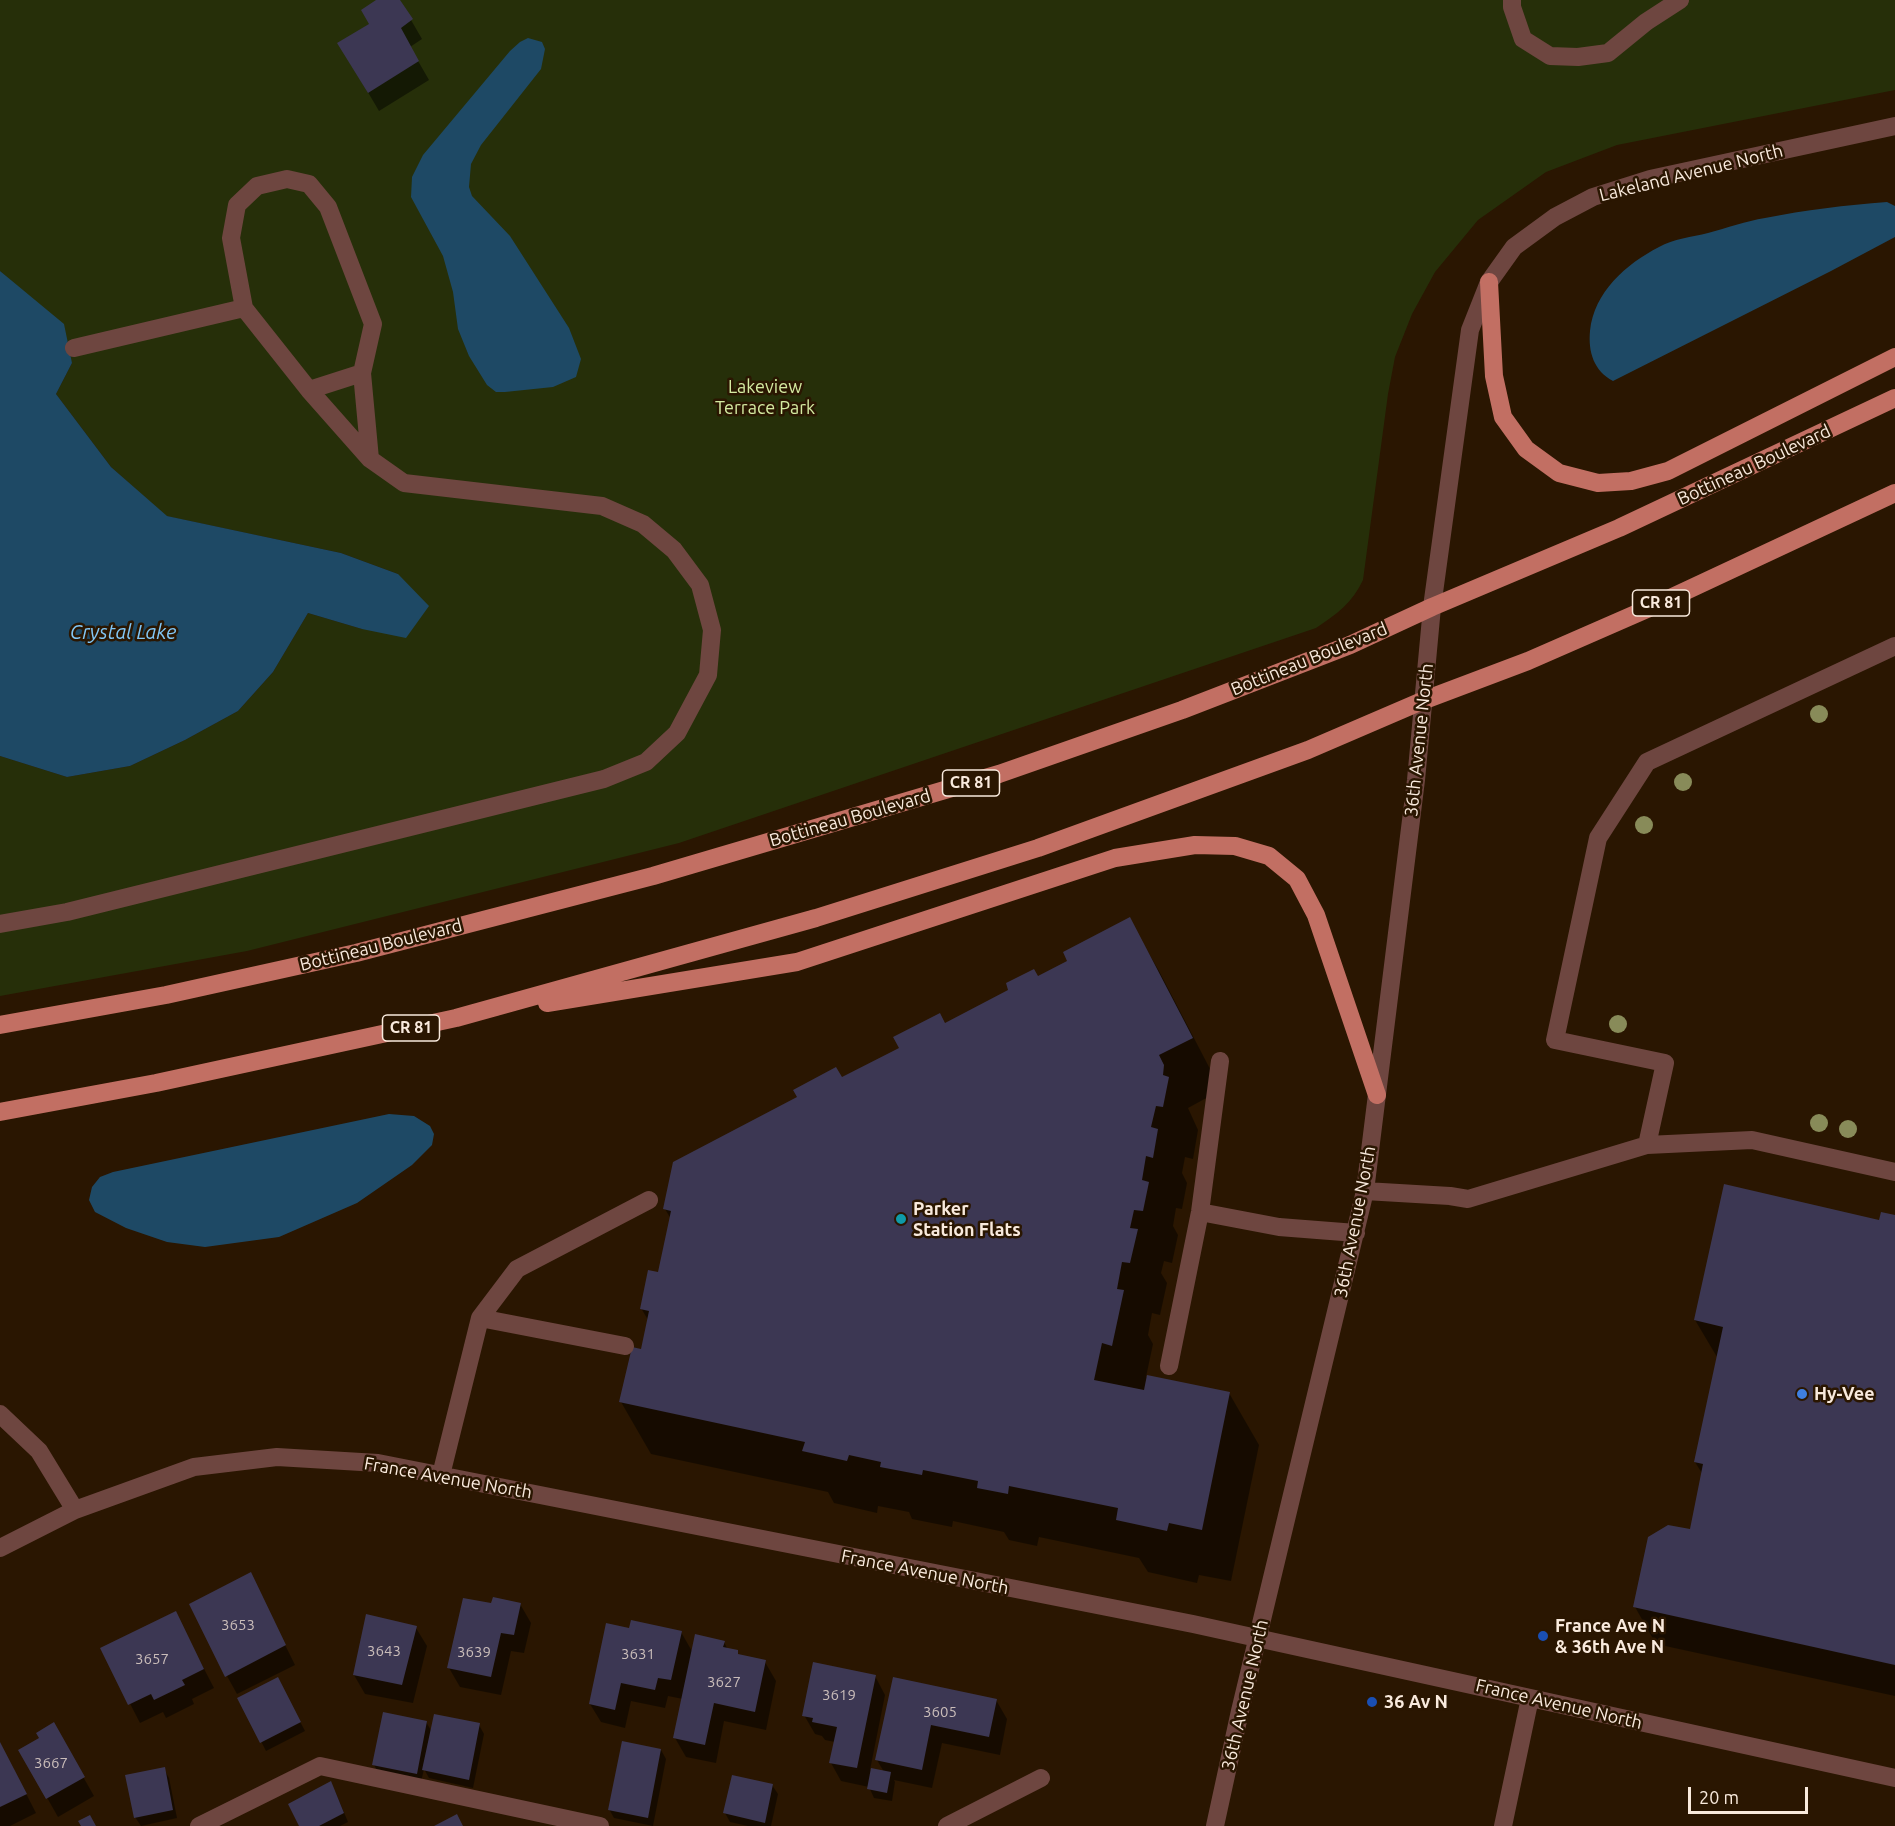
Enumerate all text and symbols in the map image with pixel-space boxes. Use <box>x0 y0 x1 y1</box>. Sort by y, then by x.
street label: Lakeland Avenue North <box>1597 140 1785 206</box>
park label: Lakeview Terrace Park <box>715 376 815 418</box>
street label: Bottineau Boulevard <box>1674 420 1834 510</box>
road number: CR 81 <box>1632 590 1690 616</box>
street label: Bottineau Boulevard <box>1228 618 1390 700</box>
water label: Crystal Lake <box>70 620 176 644</box>
street label: 36th Avenue North <box>1400 662 1438 818</box>
road number: CR 81 <box>942 770 1000 796</box>
street label: Bottineau Boulevard <box>767 785 933 851</box>
street label: Bottineau Boulevard <box>298 914 464 976</box>
road number: CR 81 <box>382 1015 440 1041</box>
street label: 36th Avenue North <box>1330 1144 1380 1300</box>
place label: Parker Station Flats <box>913 1198 1021 1240</box>
marker: Parker Station Flats <box>894 1212 908 1226</box>
place label: Hy-Vee <box>1814 1383 1875 1405</box>
marker: Hy-Vee <box>1795 1387 1809 1401</box>
street label: France Avenue North <box>362 1453 534 1503</box>
street label: France Avenue North <box>839 1545 1011 1599</box>
place label: France Ave N & 36th Ave N <box>1555 1615 1665 1658</box>
house number: 3653 <box>221 1616 255 1634</box>
street label: 36th Avenue North <box>1217 1617 1273 1773</box>
marker: France Ave N & 36th Ave N <box>1536 1629 1550 1643</box>
house number: 3643 <box>367 1642 401 1660</box>
house number: 3639 <box>457 1643 491 1661</box>
house number: 3631 <box>621 1645 655 1663</box>
house number: 3657 <box>135 1650 169 1668</box>
house number: 3627 <box>707 1673 741 1691</box>
street label: France Avenue North <box>1474 1674 1644 1734</box>
house number: 3619 <box>822 1686 856 1704</box>
place label: 36 Av N <box>1384 1691 1448 1713</box>
marker: 36 Av N <box>1365 1695 1379 1709</box>
house number: 3605 <box>923 1703 957 1721</box>
house number: 3667 <box>34 1754 68 1772</box>
scale bar <box>1691 1775 1811 1813</box>
text: 20 m <box>1699 1787 1739 1807</box>

